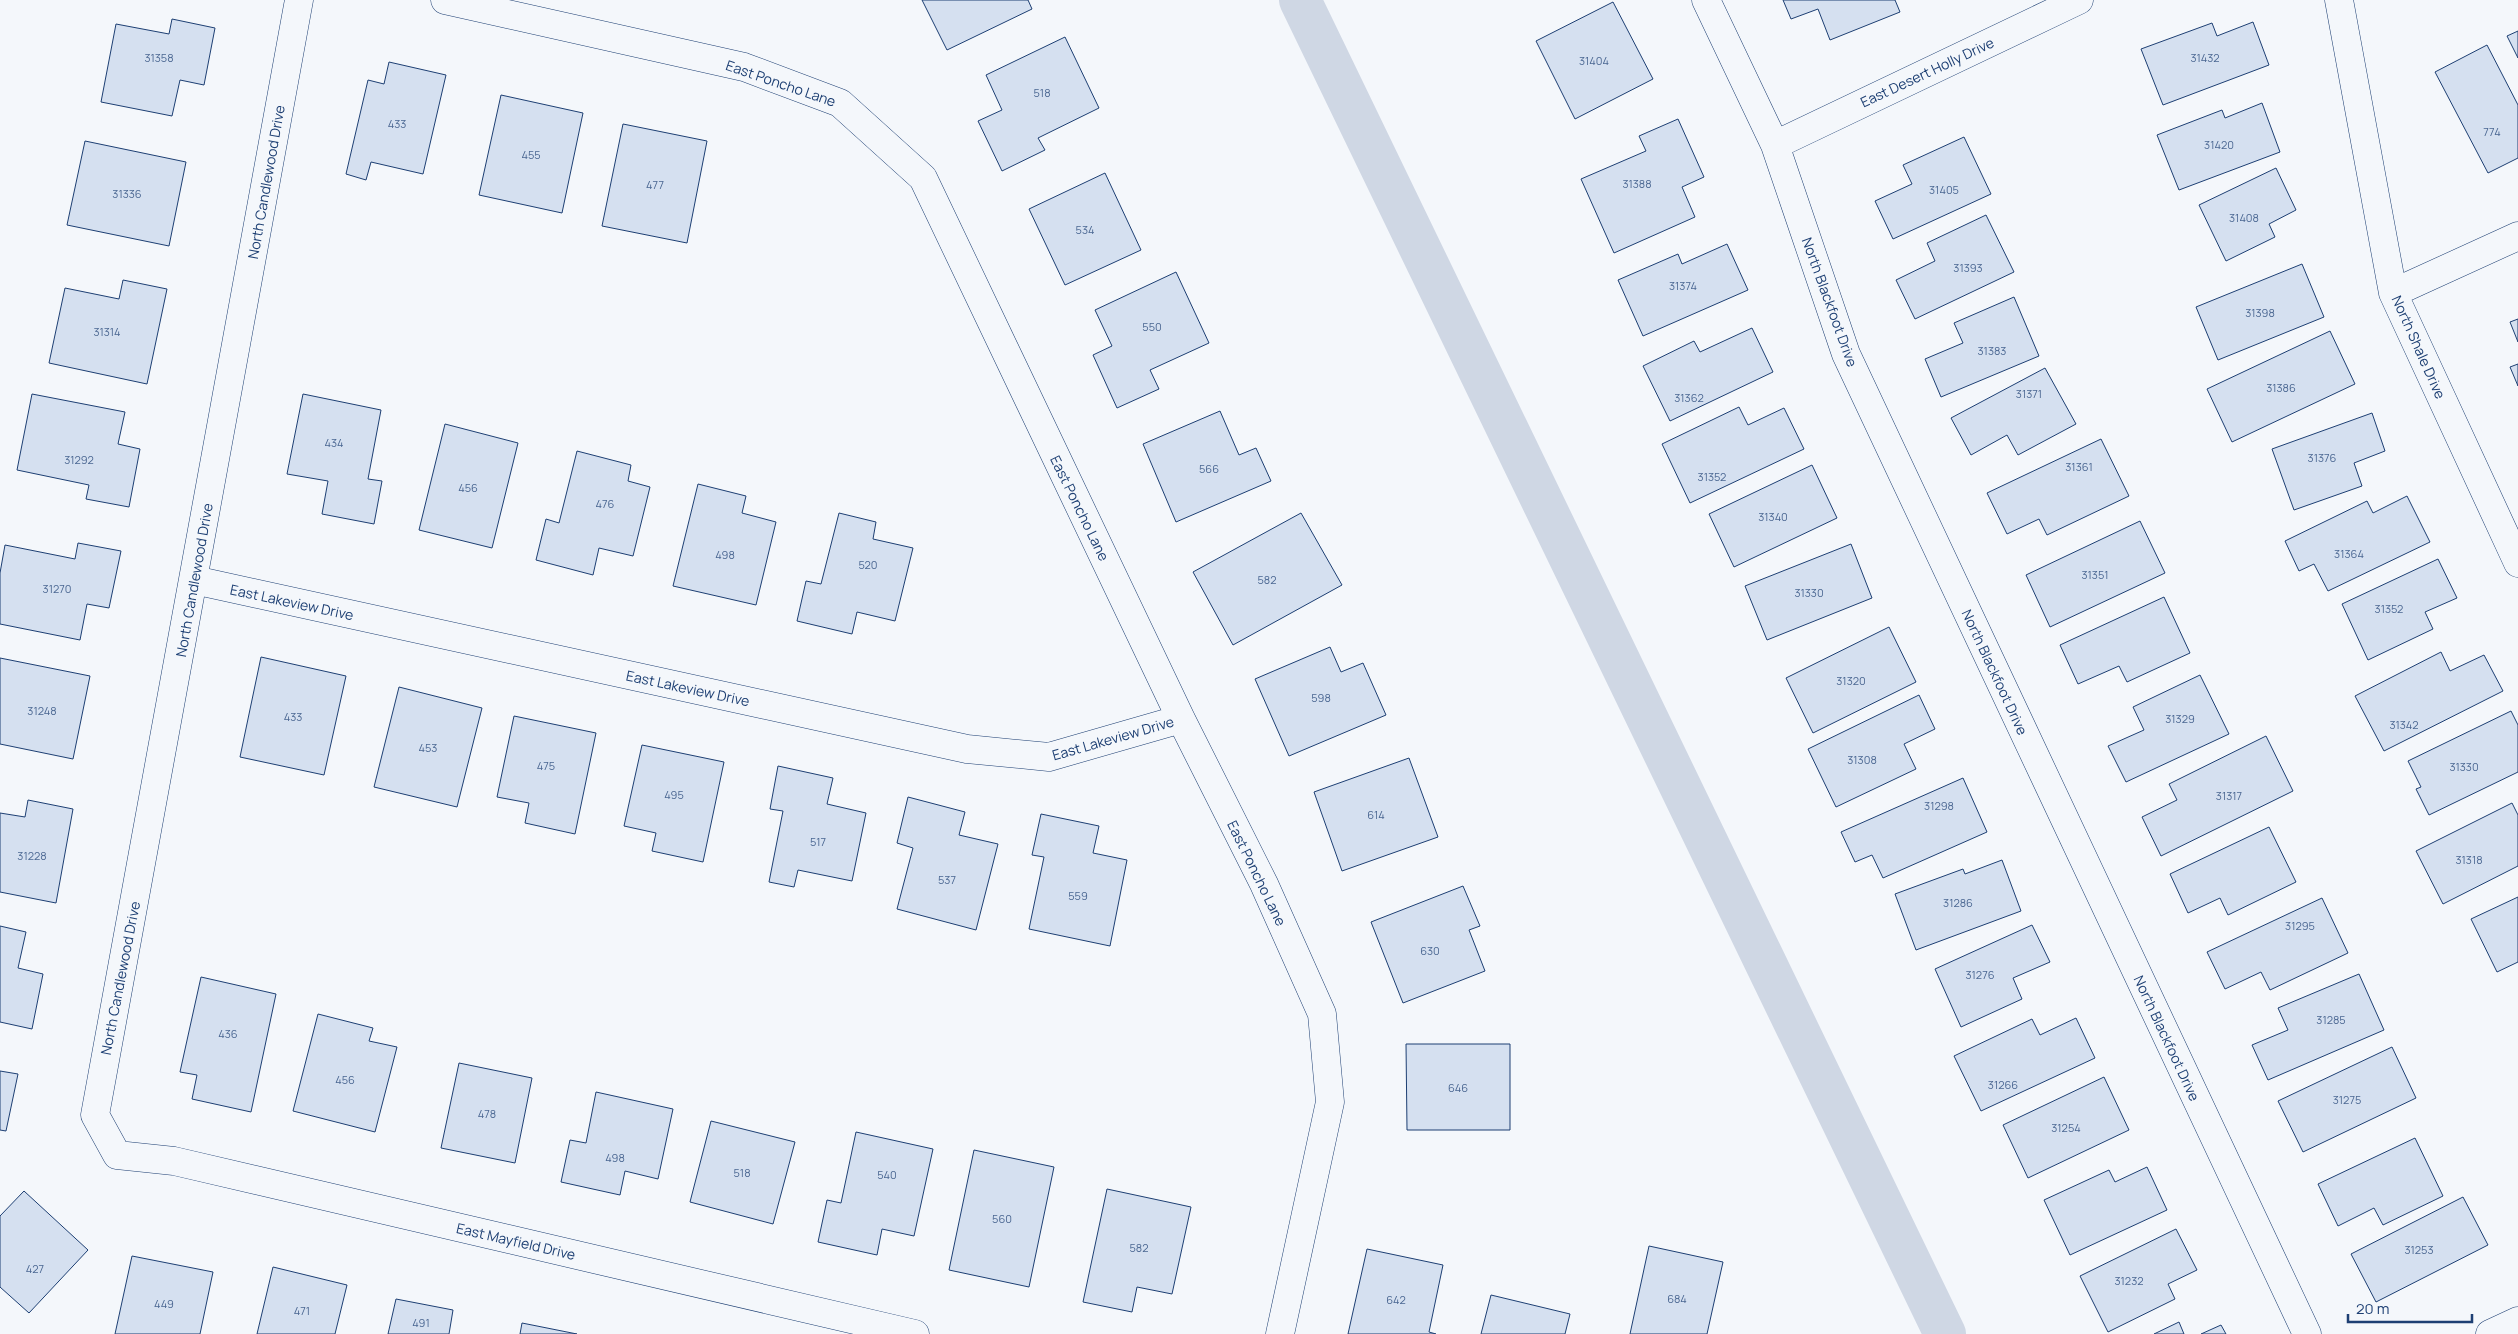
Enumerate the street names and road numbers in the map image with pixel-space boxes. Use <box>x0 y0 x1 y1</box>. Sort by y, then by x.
street label: East Desert Holly Drive <box>1857 33 1997 111</box>
street label: East Poncho Lane <box>724 55 838 111</box>
street label: North Candlewood Drive <box>243 104 289 260</box>
street label: North Blackfoot Drive <box>1798 235 1862 369</box>
street label: North Shale Drive <box>2388 292 2450 402</box>
street label: East Poncho Lane <box>1046 452 1114 564</box>
street label: North Candlewood Drive <box>171 502 217 658</box>
street label: East Lakeview Drive <box>229 580 355 624</box>
street label: North Blackfoot Drive <box>1958 606 2032 738</box>
street label: East Lakeview Drive <box>625 666 751 710</box>
street label: East Lakeview Drive <box>1050 712 1176 764</box>
street label: East Poncho Lane <box>1223 817 1291 929</box>
street label: North Candlewood Drive <box>96 900 144 1056</box>
street label: North Blackfoot Drive <box>2130 972 2204 1104</box>
street label: East Mayfield Drive <box>455 1218 577 1264</box>

